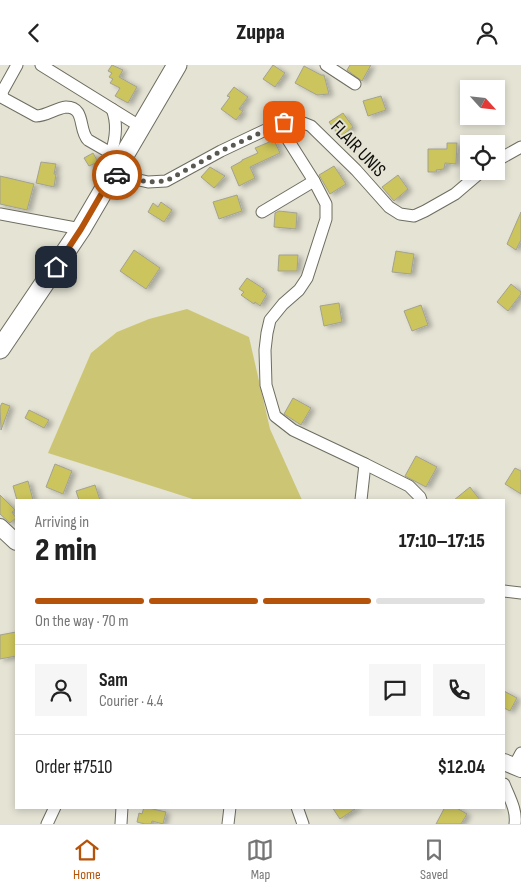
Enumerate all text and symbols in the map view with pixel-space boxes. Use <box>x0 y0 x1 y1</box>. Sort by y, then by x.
icon: back <box>20 19 48 47</box>
text: Zuppa <box>236 19 285 46</box>
icon: person <box>473 19 501 47</box>
north arrow <box>460 80 505 125</box>
map controls <box>460 80 505 180</box>
pin <box>263 101 305 143</box>
icon: bag <box>270 108 298 136</box>
street label: FLAIR UNIS <box>326 116 390 182</box>
button: locate <box>460 135 505 180</box>
courier <box>92 150 142 200</box>
icon: car <box>103 161 131 189</box>
pin <box>35 246 77 288</box>
icon: home <box>42 253 70 281</box>
text: Arriving in <box>35 513 89 532</box>
text: 17:10–17:15 <box>399 530 485 553</box>
text: 2 min <box>35 531 97 570</box>
text: On the way · 70 m <box>35 612 128 631</box>
button: person <box>35 664 87 716</box>
button: chat <box>369 664 421 716</box>
button: phone <box>433 664 485 716</box>
text: Sam <box>99 669 128 692</box>
text: Courier · 4.4 <box>99 692 163 711</box>
text: Order #7510 <box>35 756 113 779</box>
text: $12.04 <box>438 756 485 779</box>
tab: Home <box>73 836 101 883</box>
tab: Map <box>246 836 274 883</box>
tab: Saved <box>420 836 448 883</box>

